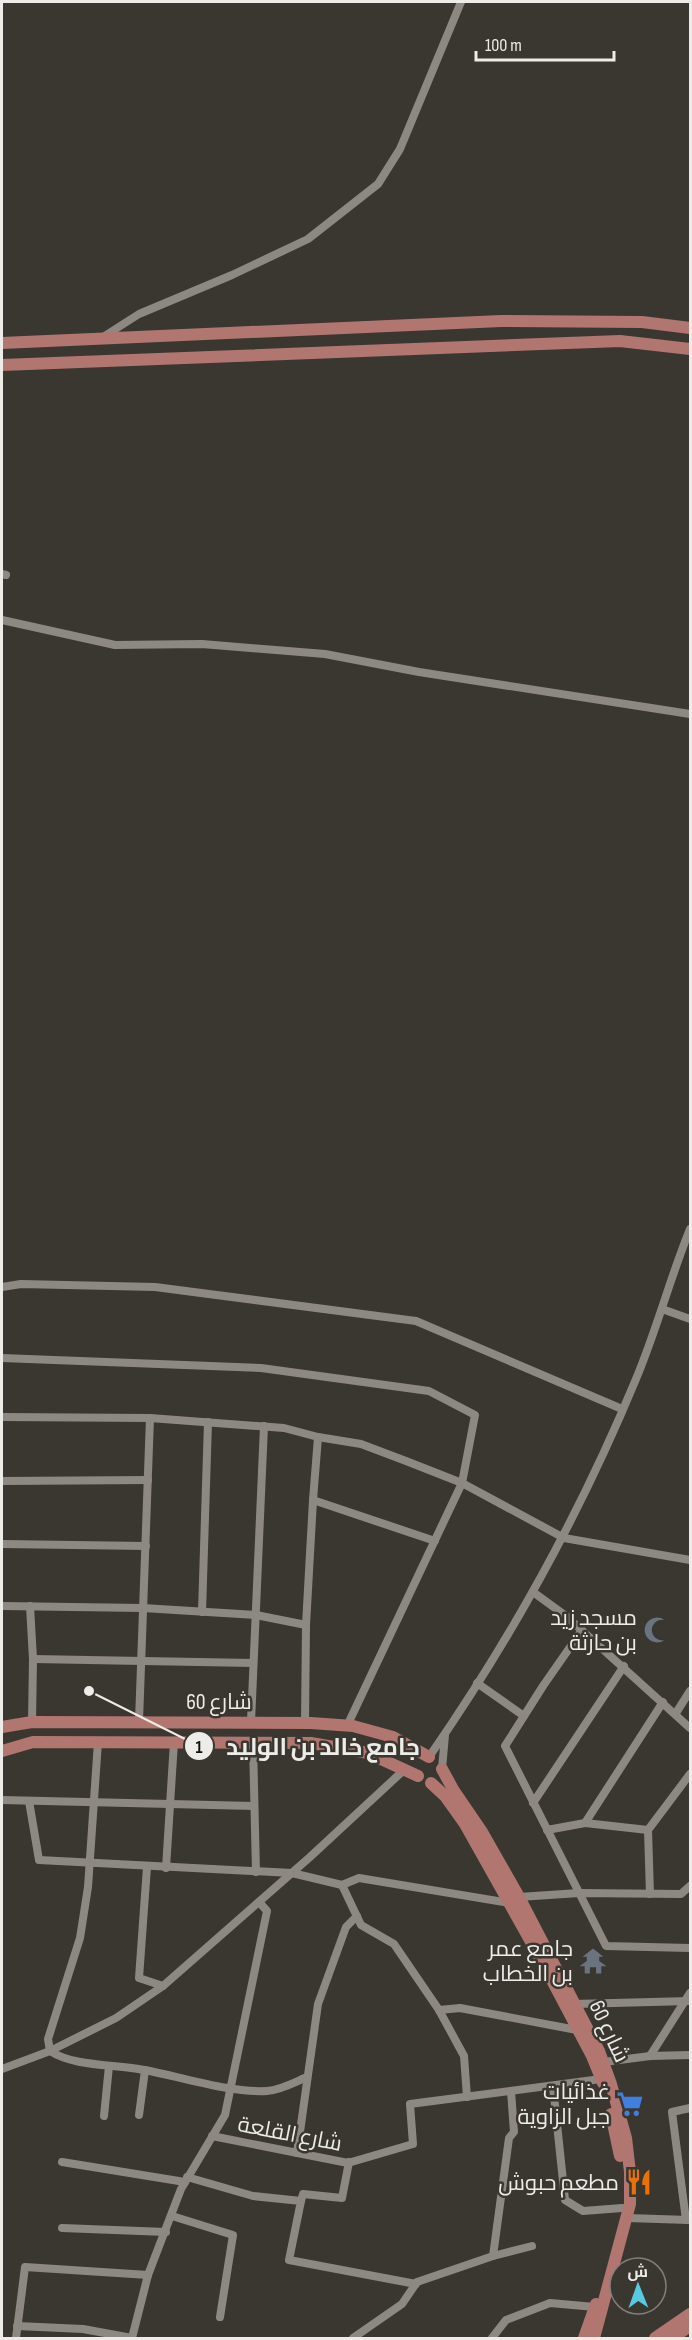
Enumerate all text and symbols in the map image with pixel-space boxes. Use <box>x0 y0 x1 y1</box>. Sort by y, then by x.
scale bar <box>476 24 614 62</box>
text: 100 m <box>485 35 522 56</box>
place label: مسجد زيد بن حارثة <box>550 1605 637 1657</box>
mosque icon: مسجد زيد بن حارثة <box>642 1615 672 1645</box>
street label: شارع 60 <box>186 1689 252 1716</box>
callout: جامع خالد بن الوليد <box>184 1725 432 1767</box>
text: جامع خالد بن الوليد <box>226 1733 420 1763</box>
text: 1 <box>195 1737 203 1758</box>
place label: جامع عمر بن الخطاب <box>483 1936 573 1988</box>
temple icon: جامع عمر بن الخطاب <box>578 1946 608 1976</box>
street label: شارع 60 <box>583 1996 635 2067</box>
place label: غذائيات جبل الزاوية <box>517 2079 610 2131</box>
supermarket icon: غذائيات جبل الزاوية <box>615 2089 645 2119</box>
street label: شارع القلعة <box>235 2111 344 2158</box>
restaurant icon: مطعم حبوش <box>624 2167 654 2197</box>
place label: مطعم حبوش <box>498 2170 619 2198</box>
north arrow <box>608 2256 668 2316</box>
text: ش <box>627 2263 648 2282</box>

